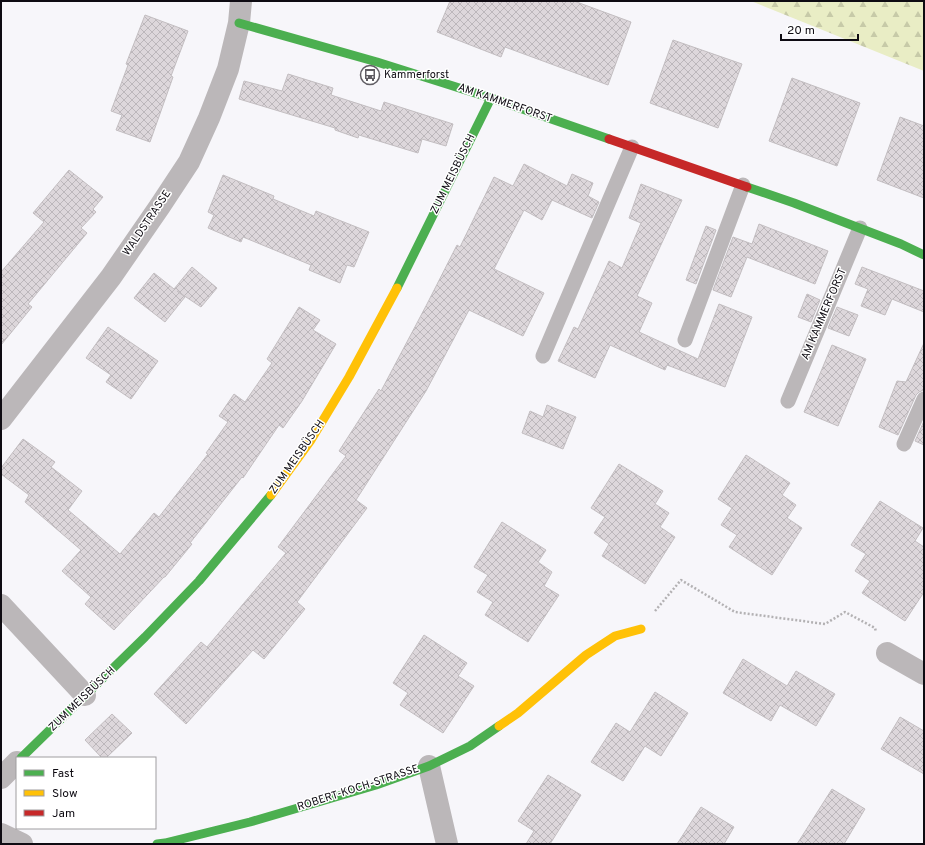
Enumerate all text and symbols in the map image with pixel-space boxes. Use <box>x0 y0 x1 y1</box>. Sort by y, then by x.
scale bar <box>781 16 858 42</box>
text: 20 m <box>787 23 815 39</box>
bus stop icon: Kammerforst <box>359 64 381 86</box>
place label: Kammerforst <box>384 68 449 82</box>
street label: AM KAMMERFORST <box>456 80 554 126</box>
street label: ZUM MEISBÜSCH <box>427 131 478 216</box>
street label: WALDSTRASSE <box>120 187 174 259</box>
street label: AM KAMMERFORST <box>798 266 850 362</box>
street label: ZUM MEISBÜSCH <box>265 417 328 497</box>
street label: ZUM MEISBÜSCH <box>45 663 118 734</box>
legend <box>16 757 156 829</box>
street label: ROBERT-KOCH-STRASSE <box>295 762 421 814</box>
text: Fast <box>52 766 74 782</box>
text: Slow <box>52 786 78 802</box>
text: Jam <box>52 806 75 822</box>

